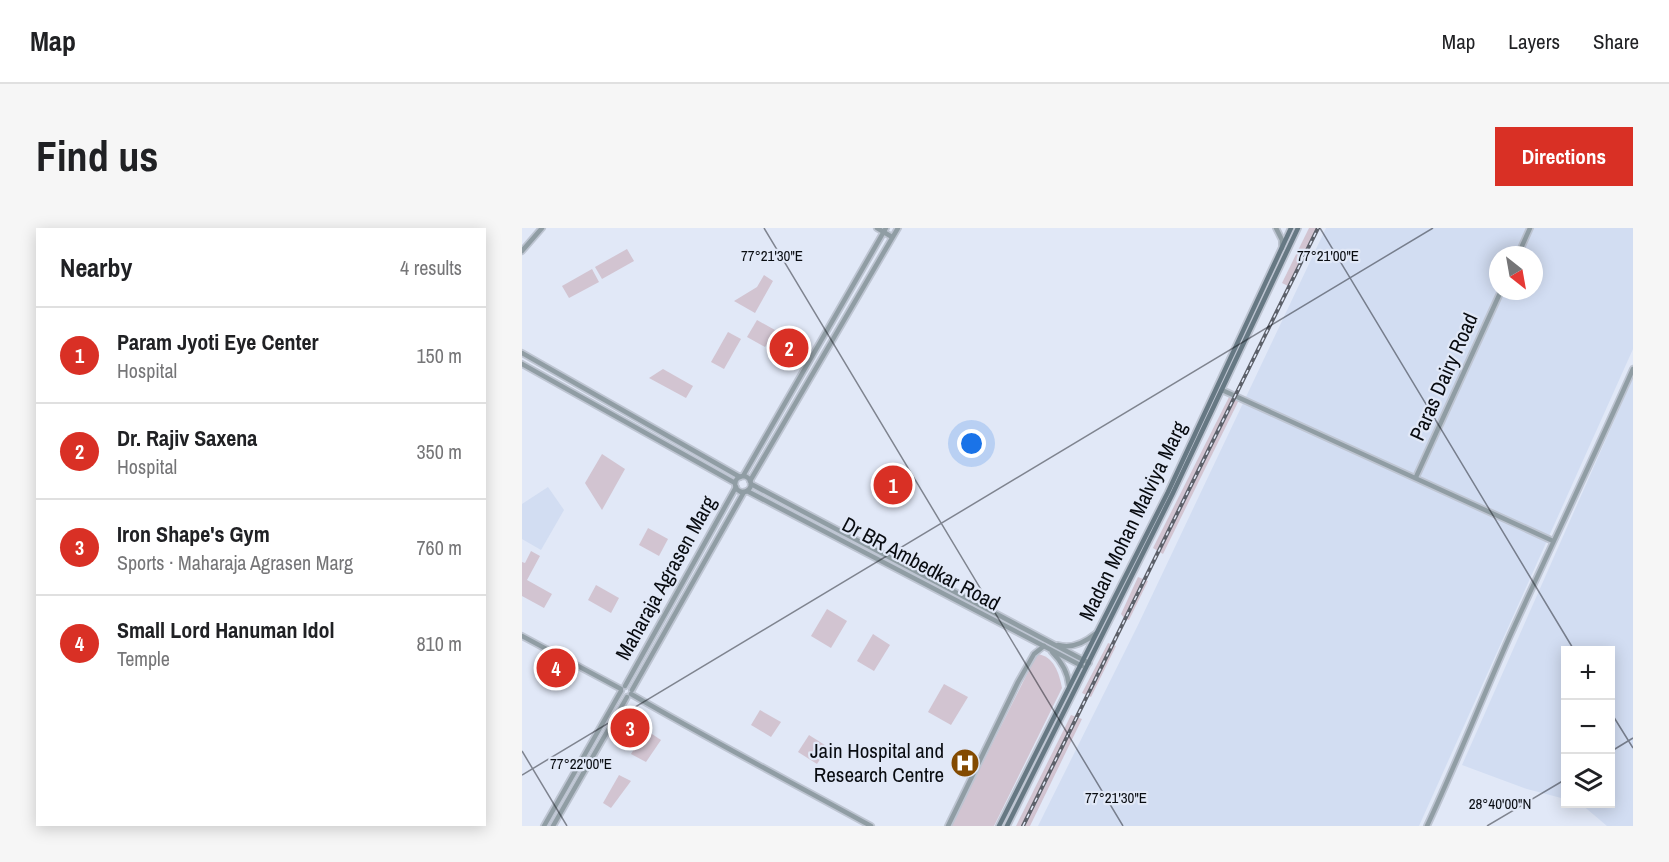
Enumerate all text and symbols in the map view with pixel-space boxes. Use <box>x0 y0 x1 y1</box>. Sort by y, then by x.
text: Map <box>30 22 76 60</box>
text: Map <box>1442 27 1475 56</box>
text: Layers <box>1508 27 1560 56</box>
text: Share <box>1593 27 1639 56</box>
button: Directions <box>1495 127 1633 186</box>
text: Find us <box>36 128 158 184</box>
text: 77°21'30"E <box>741 245 803 266</box>
text: 77°21'00"E <box>1297 245 1359 266</box>
north arrow <box>1489 246 1543 300</box>
text: Nearby <box>60 250 132 285</box>
text: 4 results <box>400 254 462 281</box>
street label: Paras Dairy Road <box>1402 308 1485 445</box>
pin: 2 <box>770 326 808 370</box>
text: Param Jyoti Eye Center <box>117 327 319 357</box>
text: 1 <box>75 342 84 369</box>
text: 150 m <box>416 342 462 369</box>
text: Hospital <box>117 357 177 384</box>
street label: Madan Mohan Malviya Marg <box>1072 416 1194 625</box>
text: Dr. Rajiv Saxena <box>117 423 257 453</box>
your location <box>957 429 986 458</box>
text: 2 <box>75 438 84 465</box>
text: 350 m <box>416 438 462 465</box>
text: Hospital <box>117 453 177 480</box>
pin: 1 <box>874 462 913 508</box>
street label: Maharaja Agrasen Marg <box>608 490 723 665</box>
street label: Dr BR Ambedkar Road <box>837 510 1005 617</box>
text: Iron Shape's Gym <box>117 519 270 549</box>
text: 3 <box>75 534 84 561</box>
text: 760 m <box>416 534 462 561</box>
text: Sports · Maharaja Agrasen Marg <box>117 549 353 576</box>
text: Small Lord Hanuman Idol <box>117 615 335 645</box>
text: 4 <box>75 630 84 657</box>
text: 810 m <box>416 630 462 657</box>
text: Temple <box>117 645 170 672</box>
pin: 4 <box>537 646 576 690</box>
map controls <box>1561 646 1615 808</box>
button: + <box>1561 646 1615 700</box>
button: − <box>1561 700 1615 754</box>
pin: 3 <box>610 706 650 750</box>
place label: Jain Hospital and Research Centre <box>810 736 944 789</box>
hospital icon: Jain Hospital and Research Centre <box>949 747 981 779</box>
text: 77°22'00"E <box>550 753 612 774</box>
button: layers <box>1561 754 1615 808</box>
text: 77°21'30"E <box>1085 787 1147 808</box>
text: 28°40'00"N <box>1469 793 1531 814</box>

